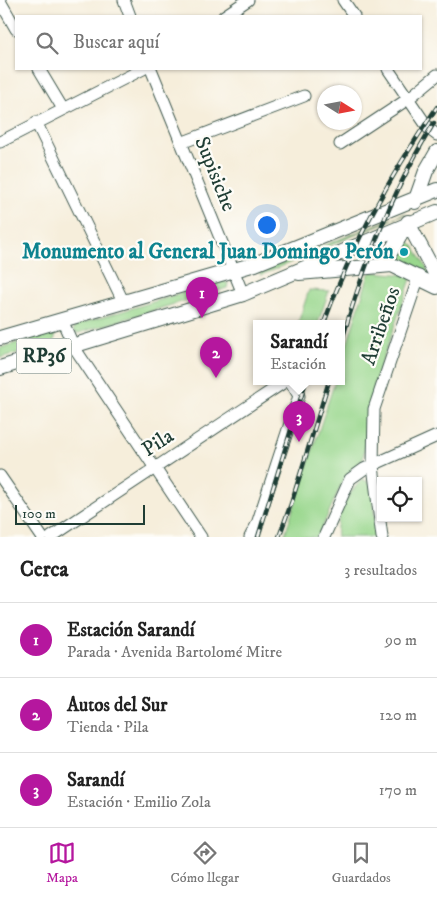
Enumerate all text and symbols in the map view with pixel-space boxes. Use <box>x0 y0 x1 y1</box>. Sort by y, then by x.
search box <box>15 15 422 70</box>
icon: search <box>33 29 61 57</box>
text: Buscar aquí <box>73 31 159 54</box>
north arrow <box>317 85 362 130</box>
street label: Supisiche <box>188 133 242 215</box>
your location <box>254 212 280 238</box>
place label: Monumento al General Juan Domingo Perón <box>22 239 395 265</box>
marker: Monumento al General Juan Domingo Perón <box>398 246 410 258</box>
pin: 1 <box>186 277 218 318</box>
street label: Arribeños <box>356 283 406 369</box>
popup <box>253 320 345 385</box>
text: Sarandí <box>270 331 328 354</box>
pin: 2 <box>200 337 232 378</box>
road number: RP36 <box>17 338 72 374</box>
text: Estación <box>270 354 326 374</box>
pin: 3 <box>283 401 315 442</box>
street label: Pila <box>137 423 179 463</box>
map controls <box>377 477 422 522</box>
button: locate <box>377 477 422 522</box>
scale bar <box>15 502 145 525</box>
text: 100 m <box>22 505 56 523</box>
text: Cerca <box>20 557 68 583</box>
text: 3 resultados <box>344 560 417 580</box>
text: Estación Sarandí <box>67 619 195 642</box>
text: 1 <box>33 630 39 650</box>
text: 90 m <box>385 630 417 650</box>
text: Parada · Avenida Bartolomé Mitre <box>67 642 282 662</box>
text: Autos del Sur <box>67 694 167 717</box>
text: 2 <box>32 705 40 725</box>
text: 120 m <box>379 705 417 725</box>
text: Tienda · Pila <box>67 717 149 737</box>
text: Sarandí <box>67 769 124 792</box>
text: 3 <box>33 780 39 800</box>
text: 170 m <box>379 780 417 800</box>
text: Estación · Emilio Zola <box>67 792 211 812</box>
tab: Mapa <box>46 839 78 887</box>
tab: Cómo llegar <box>171 839 239 887</box>
tab: Guardados <box>332 839 391 887</box>

